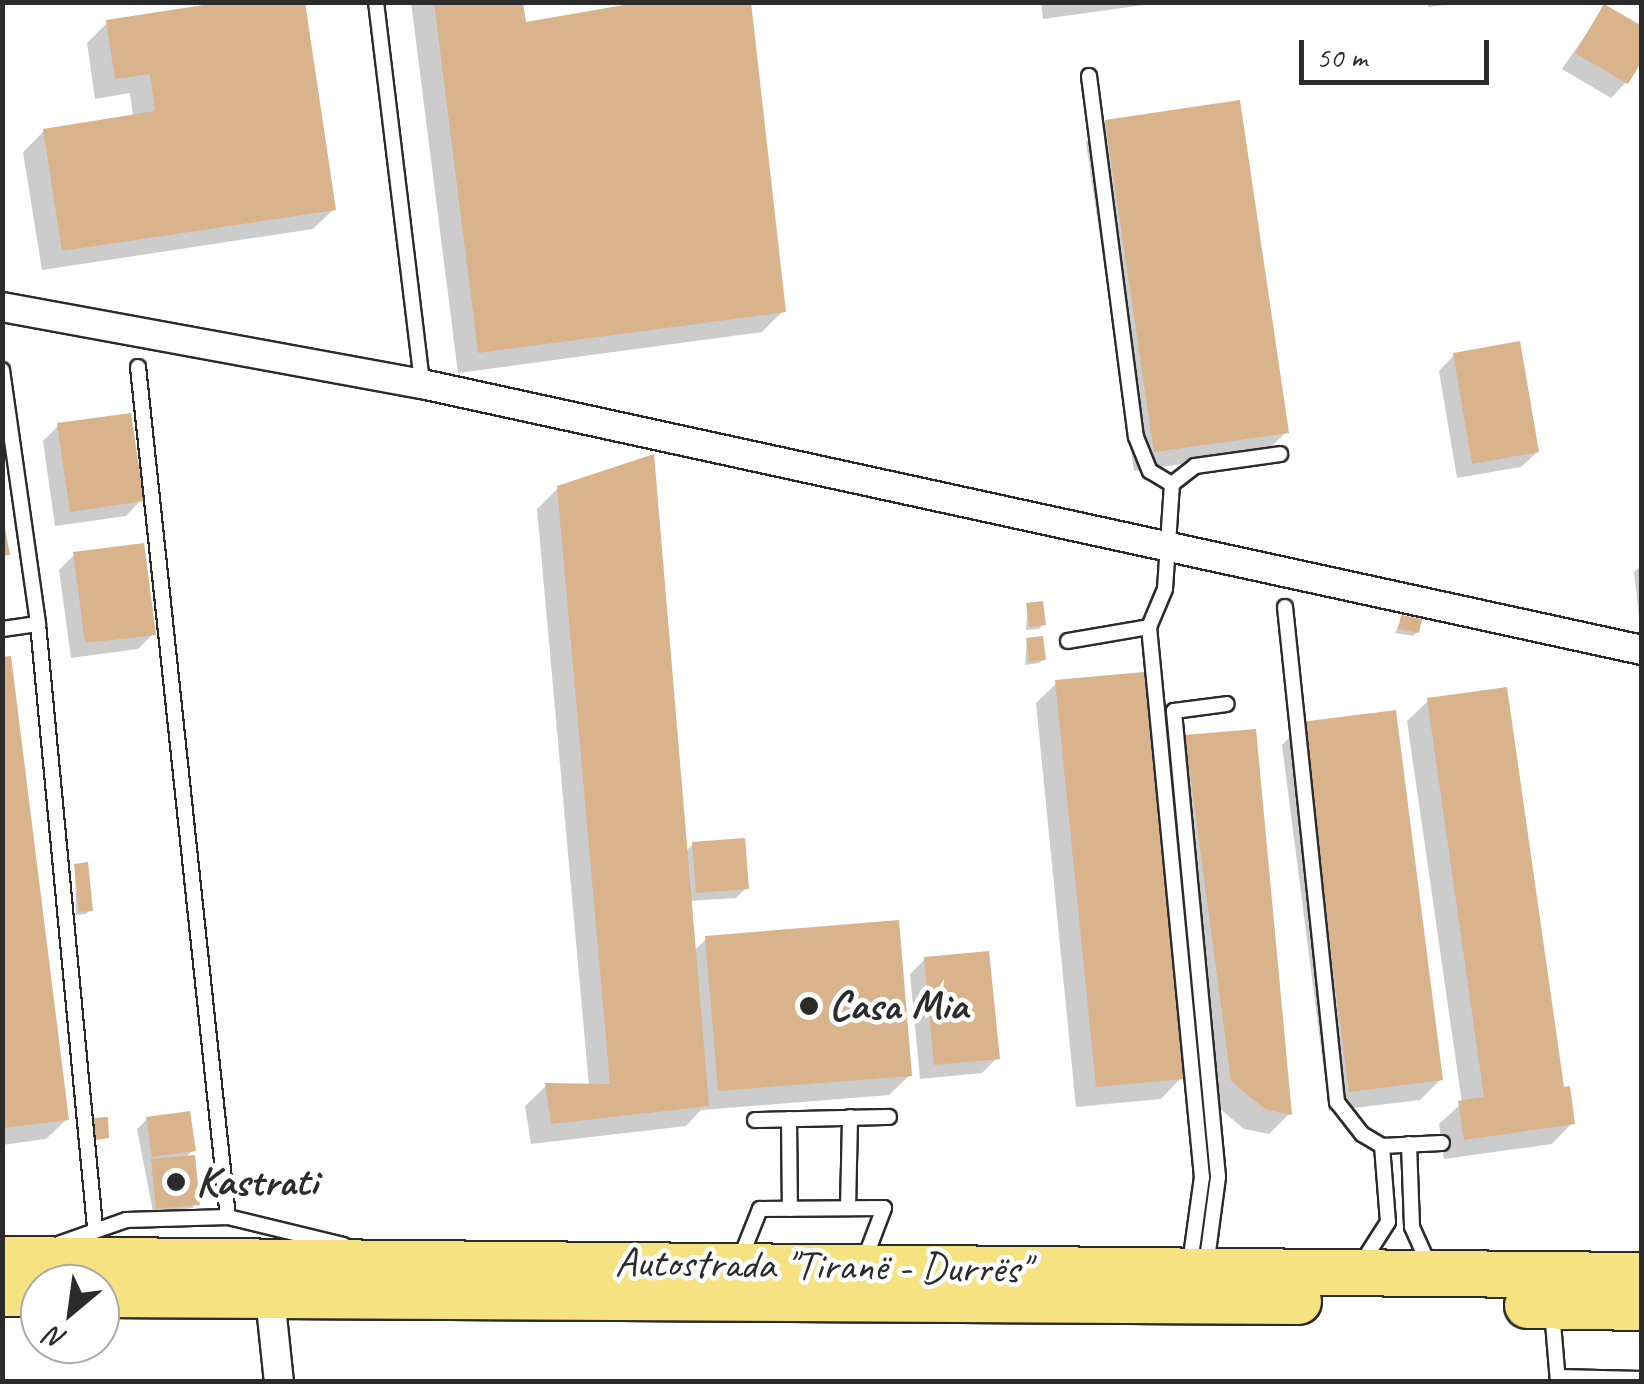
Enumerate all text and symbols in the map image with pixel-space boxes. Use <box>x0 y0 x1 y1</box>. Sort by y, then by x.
scale bar <box>1304 20 1494 82</box>
text: 50 m <box>1316 38 1367 76</box>
place label: Casa Mia <box>829 981 966 1031</box>
marker: Casa Mia <box>798 995 820 1017</box>
place label: Kastrati <box>196 1157 317 1207</box>
marker: Kastrati <box>165 1171 187 1193</box>
street label: Autostrada "Tiranë - Durrës" <box>615 1237 1029 1295</box>
north arrow <box>20 1264 120 1364</box>
text: N <box>40 1319 72 1358</box>

